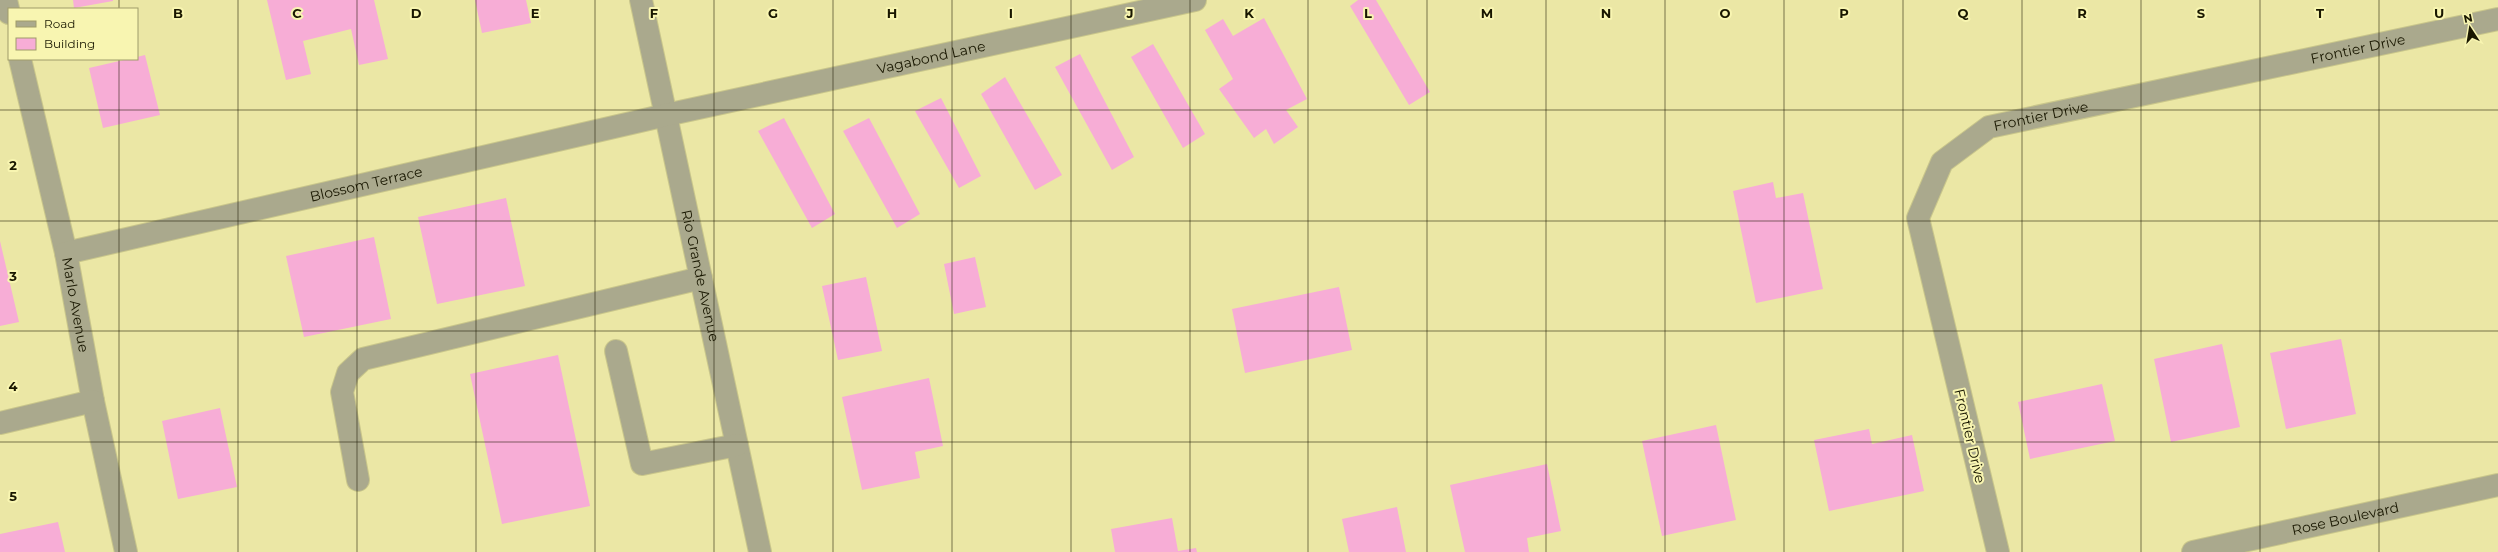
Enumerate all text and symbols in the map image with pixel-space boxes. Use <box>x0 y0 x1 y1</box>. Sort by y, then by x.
text: B <box>173 5 183 21</box>
text: C <box>292 5 302 21</box>
text: D <box>411 5 422 21</box>
text: E <box>531 5 540 21</box>
text: F <box>650 5 658 21</box>
text: G <box>768 5 778 21</box>
text: H <box>887 5 897 21</box>
text: I <box>1009 5 1013 21</box>
text: J <box>1125 5 1134 21</box>
text: K <box>1244 5 1254 21</box>
text: L <box>1364 5 1372 21</box>
text: M <box>1481 5 1493 21</box>
text: N <box>1601 5 1611 21</box>
text: O <box>1720 5 1731 21</box>
text: P <box>1839 5 1849 21</box>
text: Q <box>1958 5 1969 21</box>
text: R <box>2077 5 2087 21</box>
text: S <box>2197 5 2205 21</box>
text: T <box>2316 5 2324 21</box>
text: U <box>2434 5 2444 21</box>
legend <box>8 8 138 60</box>
north arrow <box>2450 8 2490 48</box>
text: N <box>2462 10 2474 26</box>
text: Road <box>44 16 75 31</box>
street label: Frontier Drive <box>2309 30 2407 68</box>
text: Building <box>44 36 95 51</box>
street label: Vagabond Lane <box>875 37 987 78</box>
street label: Frontier Drive <box>1992 97 2090 135</box>
text: 2 <box>9 157 17 173</box>
street label: Blossom Terrace <box>308 162 424 206</box>
street label: Rio Grande Avenue <box>677 208 723 343</box>
street label: Marlo Avenue <box>58 256 93 354</box>
text: 3 <box>8 268 17 284</box>
text: 4 <box>9 378 18 394</box>
street label: Frontier Drive <box>1950 387 1990 485</box>
text: 5 <box>9 488 17 504</box>
street label: Rose Boulevard <box>2290 498 2401 539</box>

